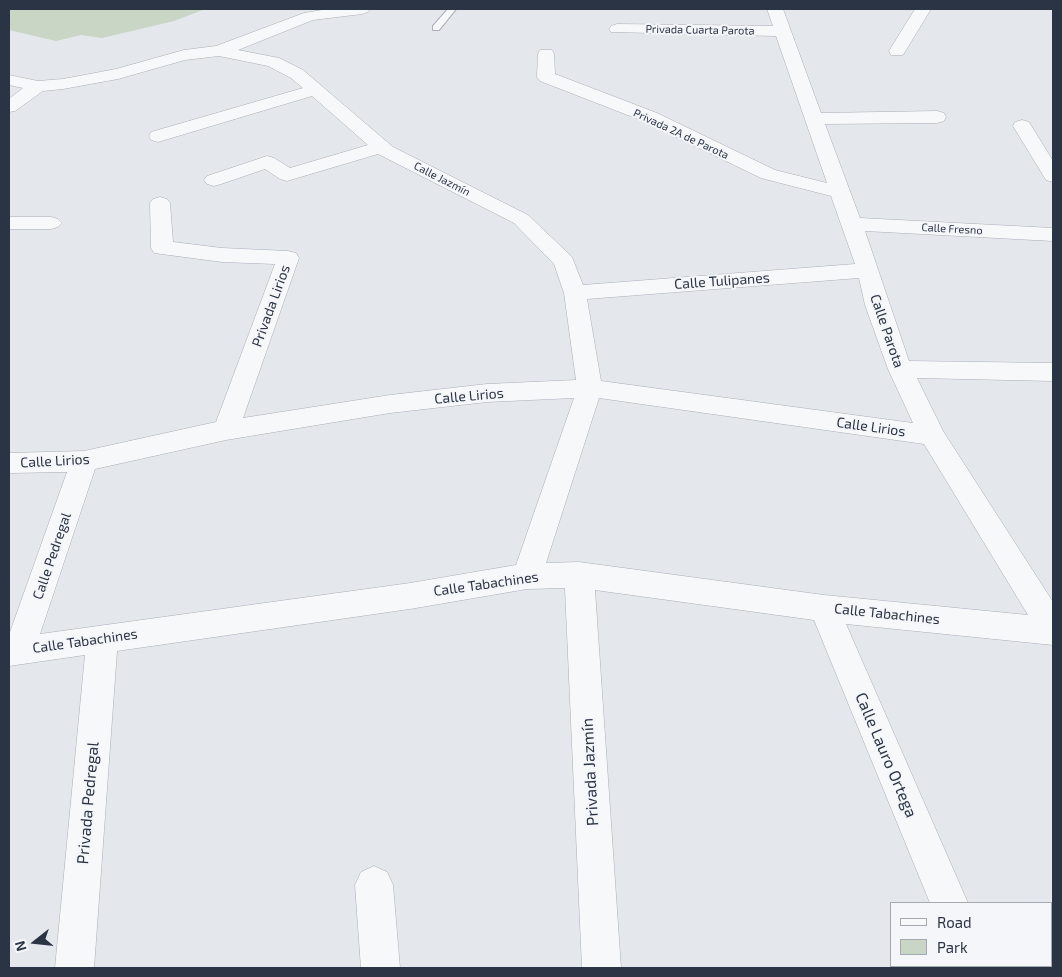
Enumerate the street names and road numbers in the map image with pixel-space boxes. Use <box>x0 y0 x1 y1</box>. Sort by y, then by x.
street label: Privada Cuarta Parota <box>645 22 755 38</box>
street label: Privada 2A de Parota <box>631 106 731 162</box>
street label: Calle Jazmín <box>412 159 472 199</box>
street label: Calle Fresno <box>921 221 983 237</box>
street label: Privada Lirios <box>248 263 294 349</box>
street label: Calle Tulipanes <box>674 269 770 293</box>
street label: Calle Parota <box>867 292 907 370</box>
street label: Calle Lirios <box>434 385 504 407</box>
street label: Calle Lirios <box>835 414 907 440</box>
street label: Calle Lirios <box>20 451 90 471</box>
street label: Calle Pedregal <box>29 510 75 602</box>
street label: Calle Tabachines <box>432 568 540 600</box>
street label: Calle Tabachines <box>833 600 941 628</box>
street label: Calle Tabachines <box>31 625 139 657</box>
street label: Calle Lauro Ortega <box>851 690 921 820</box>
street label: Privada Jazmín <box>578 717 602 827</box>
street label: Privada Pedregal <box>73 741 103 865</box>

